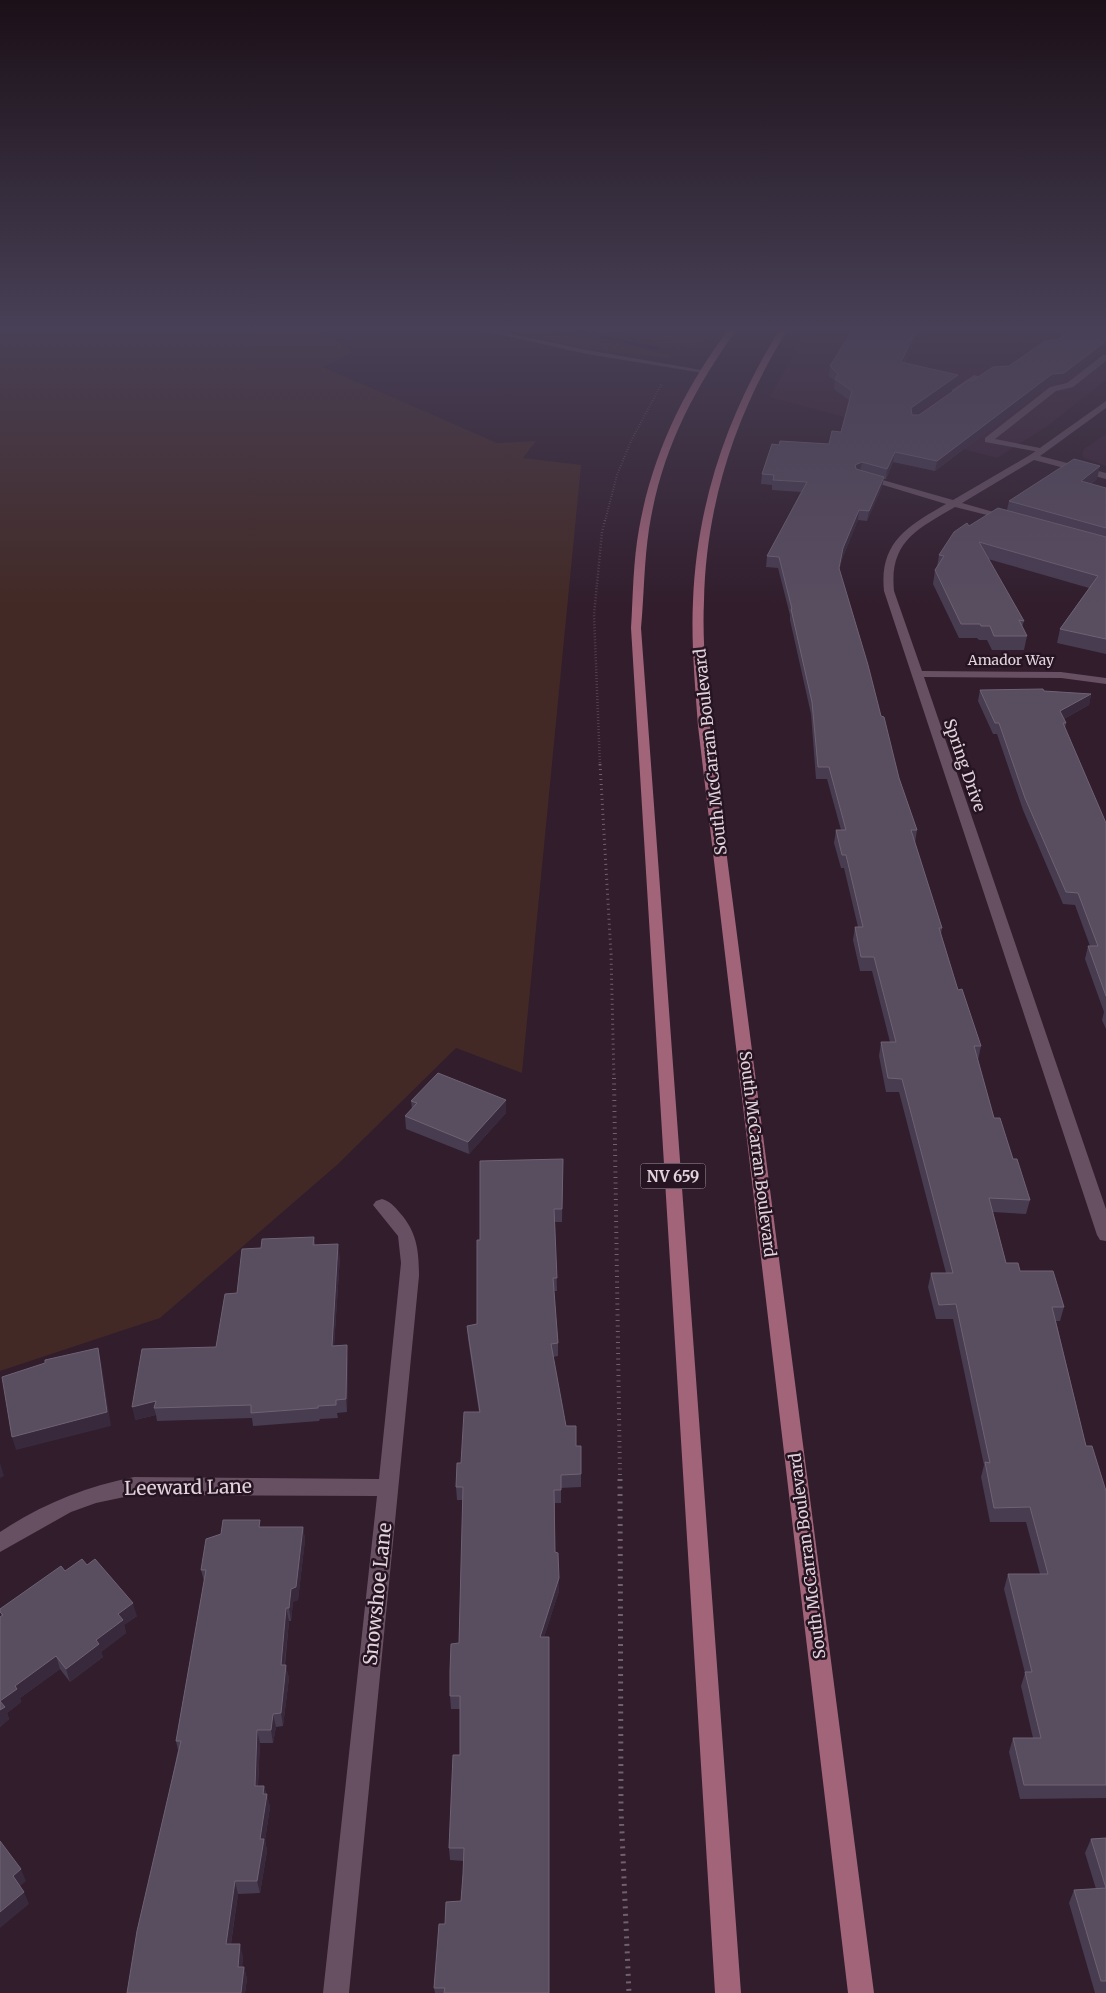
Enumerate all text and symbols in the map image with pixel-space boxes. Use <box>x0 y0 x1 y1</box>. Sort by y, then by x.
street label: South McCarran Boulevard <box>689 647 731 856</box>
street label: Amador Way <box>967 651 1055 669</box>
street label: Spring Drive <box>940 716 990 814</box>
street label: South McCarran Boulevard <box>735 1050 781 1259</box>
road number: NV 659 <box>640 1164 706 1188</box>
street label: South McCarran Boulevard <box>784 1451 830 1660</box>
street label: Leeward Lane <box>124 1474 252 1500</box>
street label: Snowshoe Lane <box>358 1521 396 1667</box>

